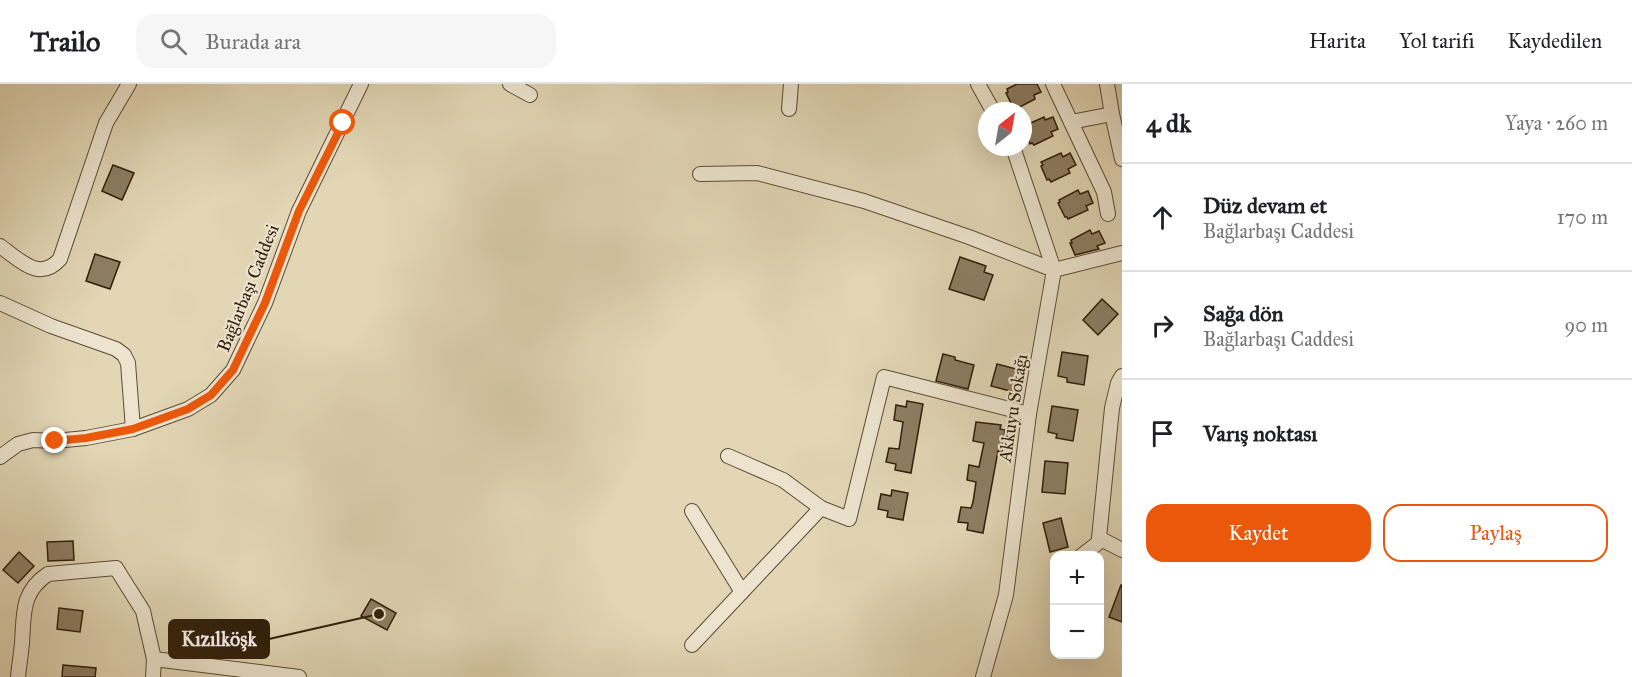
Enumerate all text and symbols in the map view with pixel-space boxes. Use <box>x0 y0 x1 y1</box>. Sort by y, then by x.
search box <box>136 14 556 68</box>
text: Trailo <box>30 24 100 59</box>
icon: search <box>157 25 190 58</box>
text: Burada ara <box>205 28 301 55</box>
text: Harita <box>1309 28 1366 54</box>
text: Yol tarifi <box>1399 28 1475 54</box>
text: Kaydedilen <box>1508 28 1602 54</box>
north arrow <box>978 102 1032 156</box>
text: 4 dk <box>1146 107 1191 139</box>
route start <box>329 109 355 135</box>
text: Yaya · 260 m <box>1505 111 1608 135</box>
text: Düz devam et <box>1203 192 1327 219</box>
icon: ahead <box>1146 201 1179 234</box>
text: 170 m <box>1557 205 1608 229</box>
text: Bağlarbaşı Caddesi <box>1203 219 1354 243</box>
street label: Bağlarbaşı Caddesi <box>212 221 285 355</box>
text: Sağa dön <box>1203 300 1283 327</box>
icon: right <box>1146 309 1179 342</box>
text: 90 m <box>1565 313 1608 337</box>
text: Bağlarbaşı Caddesi <box>1203 327 1354 351</box>
street label: Akkuyu Sokağı <box>993 352 1033 465</box>
icon: arrive <box>1146 417 1179 450</box>
text: Varış noktası <box>1203 420 1317 447</box>
route end <box>41 427 67 453</box>
button: Kaydet <box>1146 504 1371 562</box>
button: Paylaş <box>1383 504 1608 562</box>
map controls <box>1050 551 1104 659</box>
button: + <box>1050 551 1104 605</box>
button: − <box>1050 605 1104 659</box>
callout: Kızılköşk <box>169 620 269 658</box>
text: Kızılköşk <box>181 627 258 652</box>

